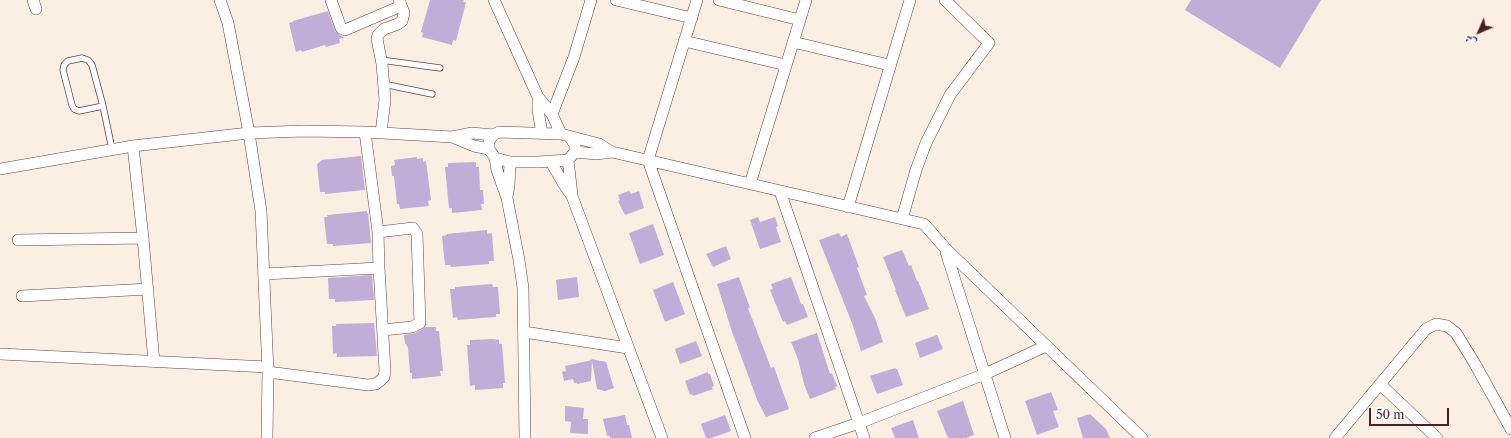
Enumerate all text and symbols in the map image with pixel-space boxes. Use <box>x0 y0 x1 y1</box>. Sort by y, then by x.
north arrow <box>1459 12 1499 52</box>
text: ش <box>1462 32 1479 49</box>
scale bar <box>1371 400 1451 426</box>
text: 50 m <box>1376 407 1405 422</box>

